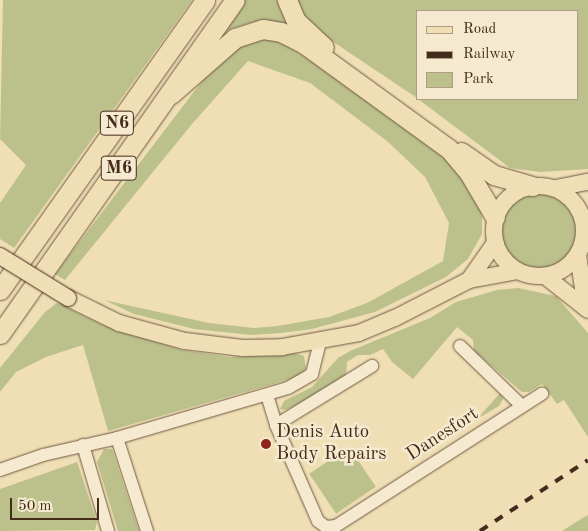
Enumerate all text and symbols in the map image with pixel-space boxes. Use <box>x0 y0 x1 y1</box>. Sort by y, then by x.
legend <box>416 10 578 100</box>
text: Road <box>463 22 496 37</box>
text: Railway <box>463 47 516 62</box>
text: Park <box>463 72 494 87</box>
road number: N6 <box>100 108 134 138</box>
road number: M6 <box>100 152 138 184</box>
street label: Danesfort <box>403 403 483 467</box>
place label: Denis Auto Body Repairs <box>276 422 387 466</box>
marker: Denis Auto Body Repairs <box>260 438 272 450</box>
scale bar <box>12 488 101 520</box>
text: 50 m <box>18 499 52 514</box>

